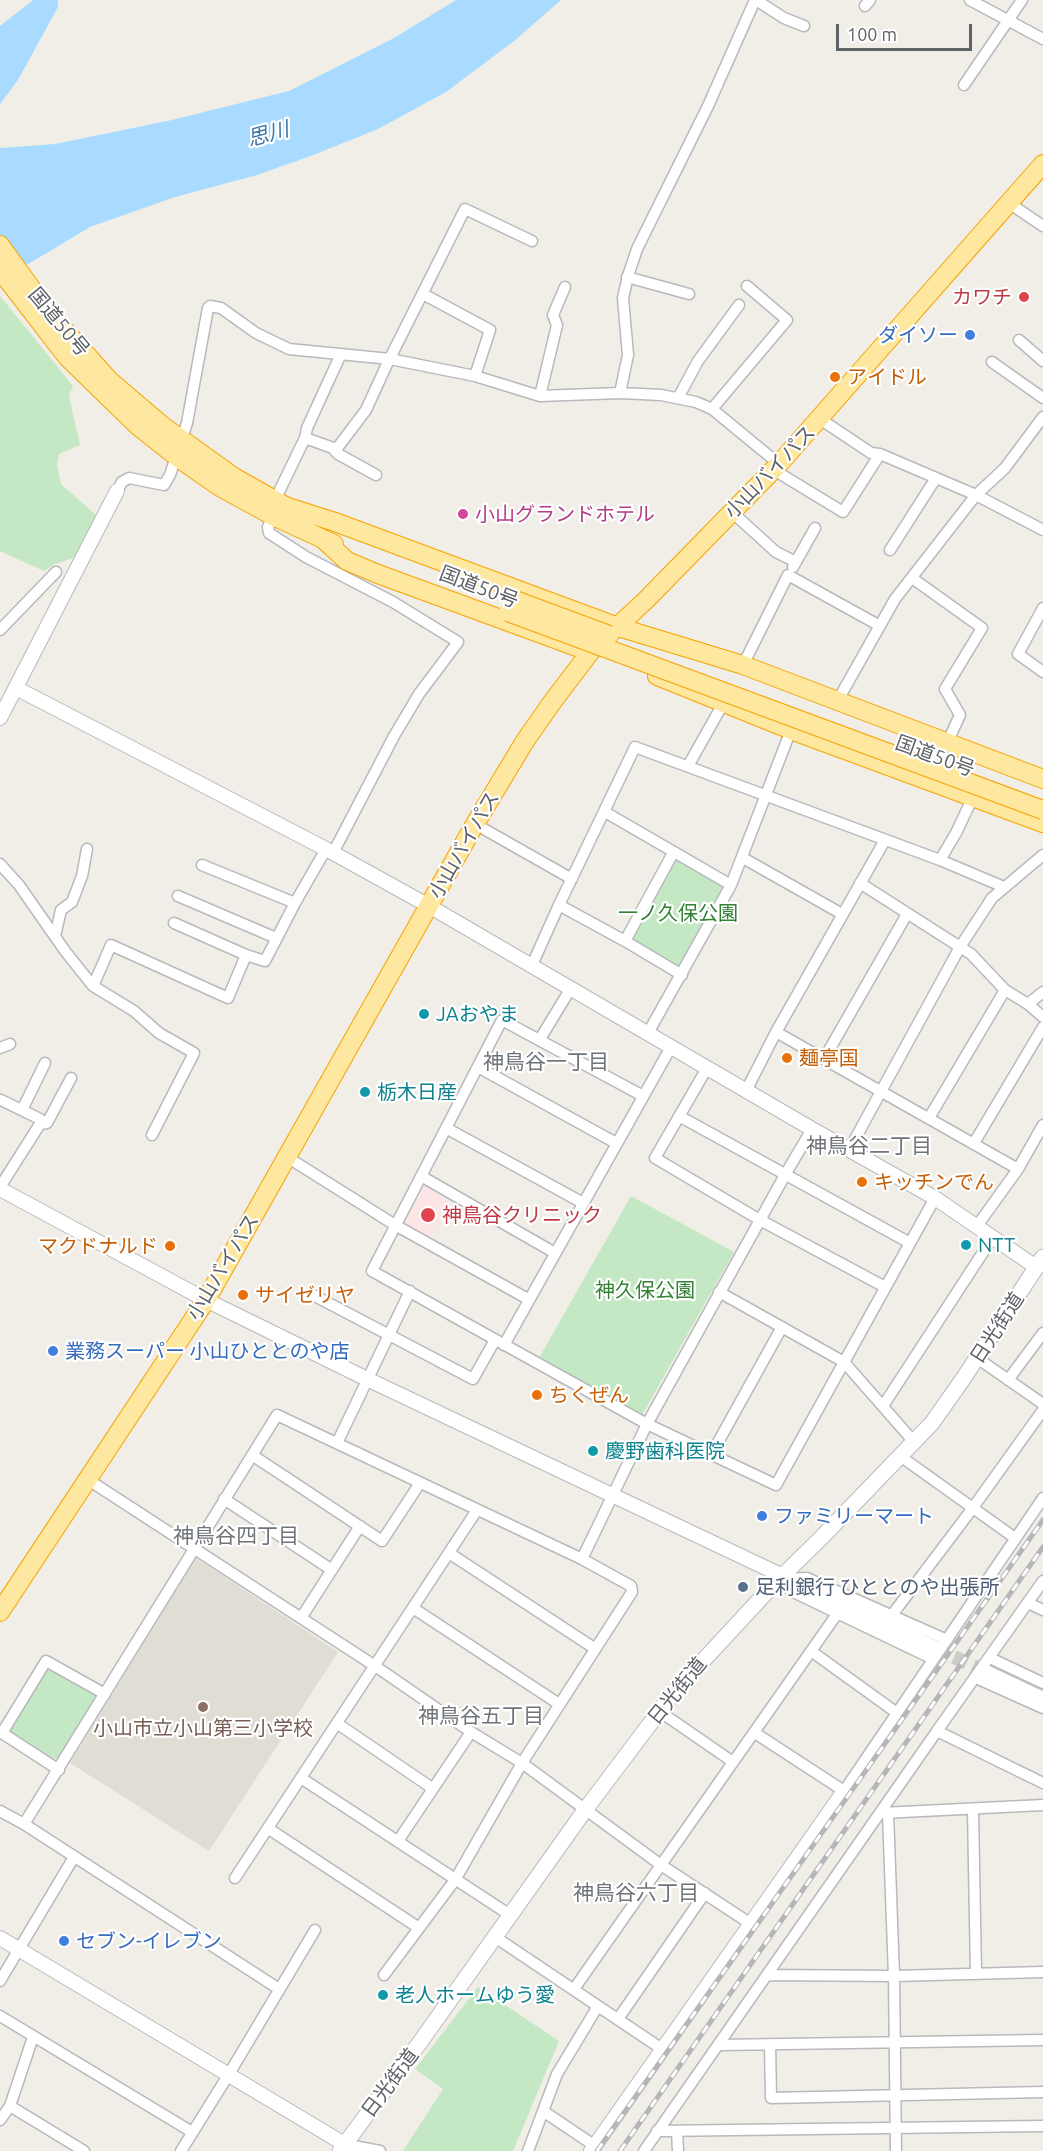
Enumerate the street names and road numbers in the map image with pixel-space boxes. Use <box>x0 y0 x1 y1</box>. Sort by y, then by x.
street label: 国道50号 <box>23 283 95 361</box>
street label: 小山バイパス <box>720 421 820 523</box>
street label: 国道50号 <box>436 561 522 613</box>
street label: 国道50号 <box>892 731 978 781</box>
street label: 小山バイパス <box>424 787 504 903</box>
street label: 小山バイパス <box>182 1209 264 1325</box>
street label: 日光街道 <box>965 1288 1029 1368</box>
street label: 日光街道 <box>643 1652 711 1730</box>
street label: 日光街道 <box>356 2044 424 2122</box>

